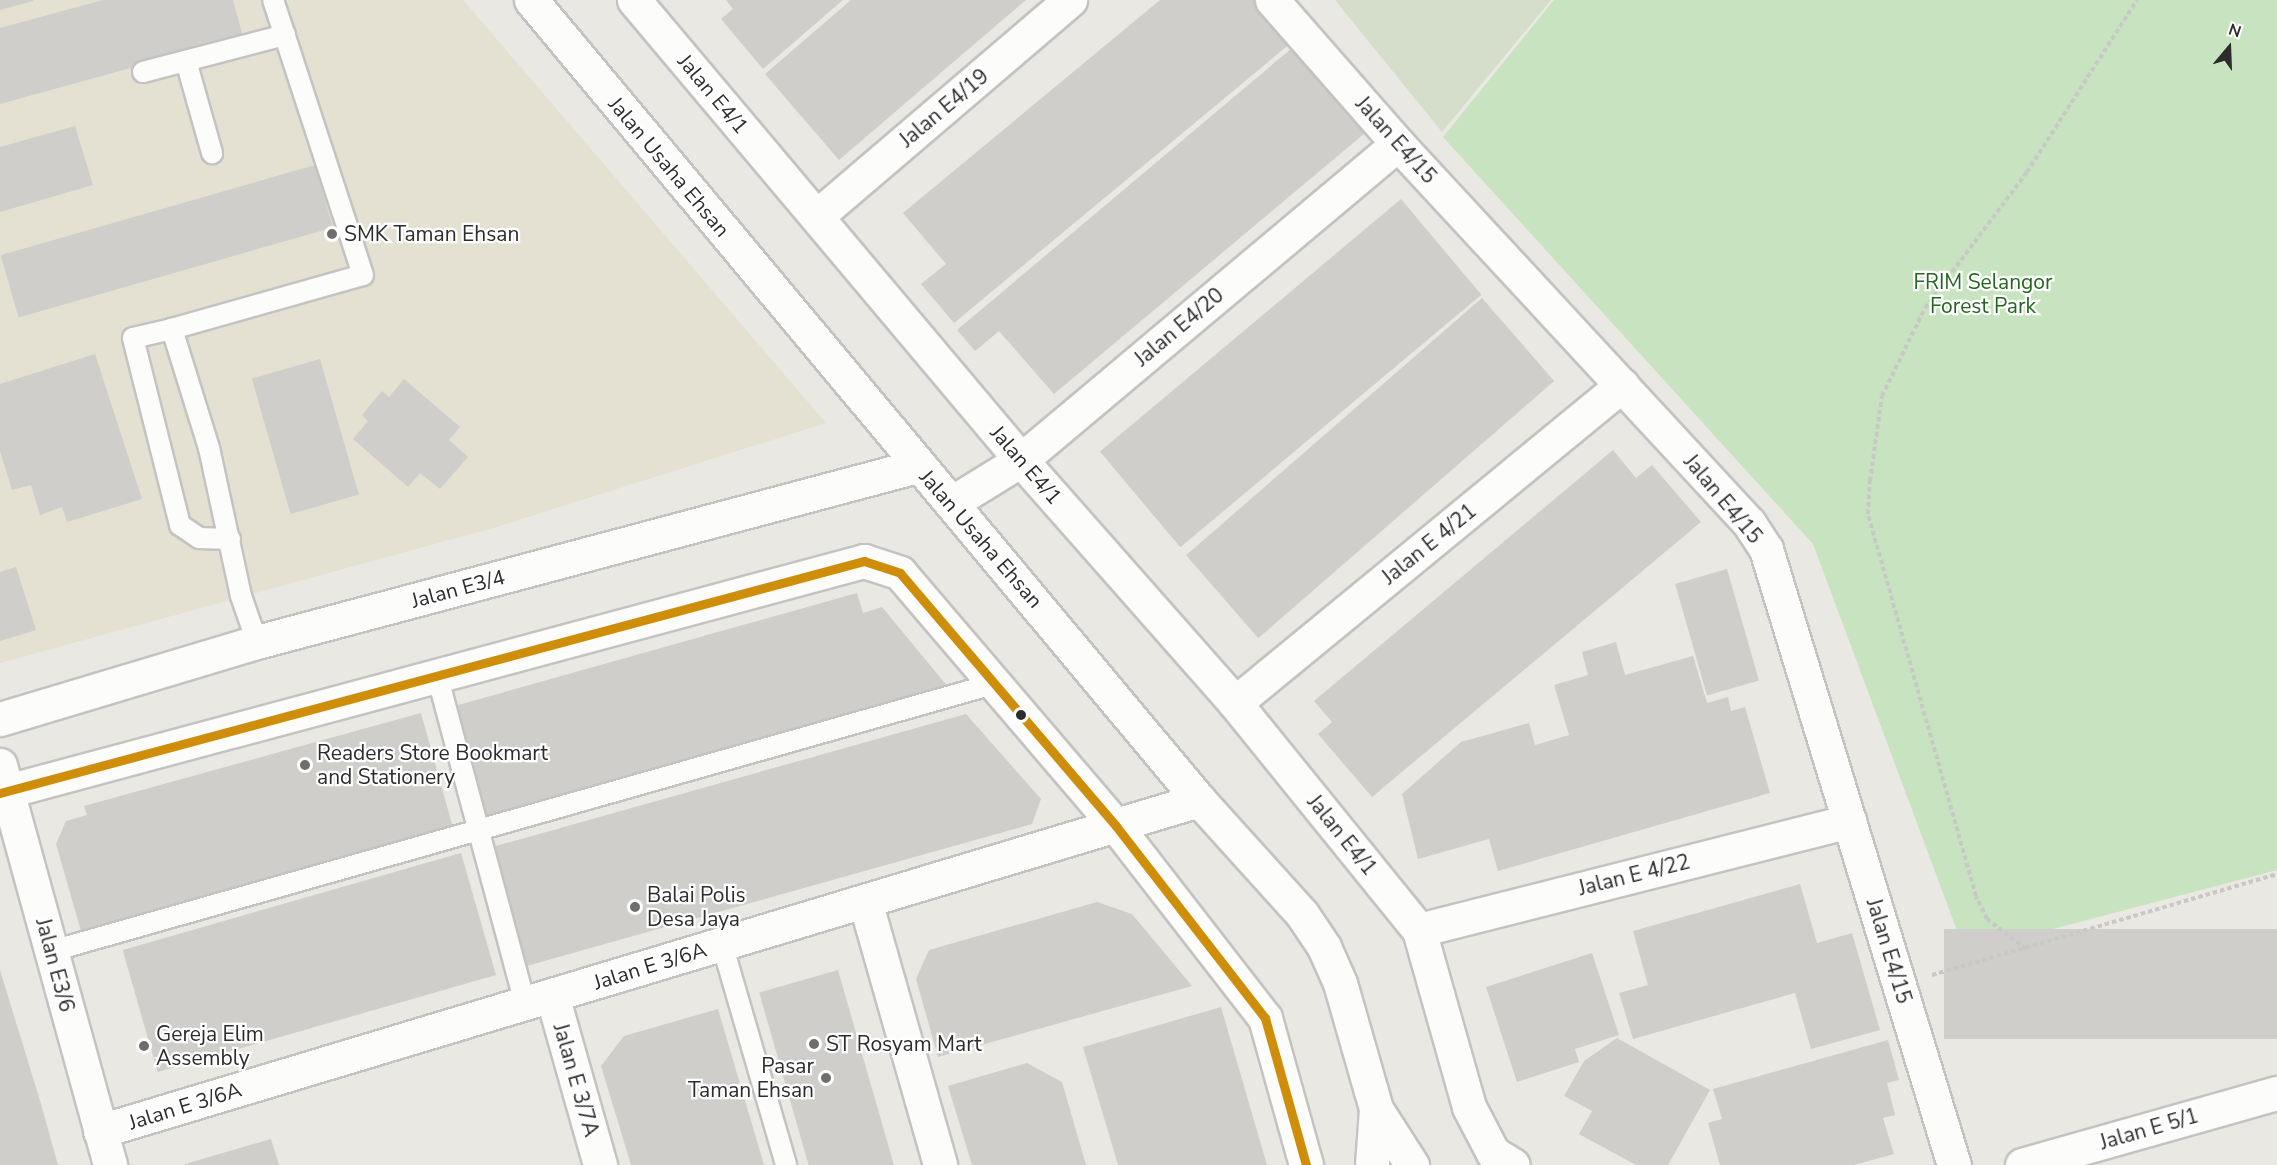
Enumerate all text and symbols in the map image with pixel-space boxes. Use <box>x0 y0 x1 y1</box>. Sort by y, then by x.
north arrow <box>2199 18 2259 78</box>
text: N <box>2226 19 2244 43</box>
street label: Jalan E4/1 <box>672 49 754 139</box>
street label: Jalan E4/19 <box>894 63 994 153</box>
street label: Jalan E4/15 <box>1350 91 1442 189</box>
street label: Jalan Usaha Ehsan <box>603 92 735 242</box>
place label: SMK Taman Ehsan <box>344 221 519 247</box>
marker: SMK Taman Ehsan <box>325 227 339 241</box>
park label: FRIM Selangor Forest Park <box>1913 269 2053 319</box>
street label: Jalan E4/20 <box>1129 282 1229 372</box>
street label: Jalan E4/1 <box>985 421 1067 509</box>
street label: Jalan E4/15 <box>1678 449 1768 549</box>
street label: Jalan Usaha Ehsan <box>914 465 1048 613</box>
street label: Jalan E 4/21 <box>1377 498 1481 590</box>
street label: Jalan E3/4 <box>408 564 508 614</box>
unlabelled marker <box>1015 709 1027 721</box>
place label: Readers Store Bookmart and Stationery <box>317 740 548 790</box>
marker: Readers Store Bookmart and Stationery <box>298 758 312 772</box>
street label: Jalan E4/1 <box>1302 790 1382 880</box>
street label: Jalan E 4/22 <box>1576 849 1692 901</box>
place label: Balai Polis Desa Jaya <box>647 882 746 932</box>
street label: Jalan E4/15 <box>1861 895 1917 1007</box>
marker: Balai Polis Desa Jaya <box>628 900 642 914</box>
street label: Jalan E3/6 <box>30 915 80 1015</box>
street label: Jalan E 3/6A <box>591 937 709 995</box>
street label: Jalan E 3/7A <box>548 1020 604 1140</box>
place label: Gereja Elim Assembly <box>156 1021 264 1071</box>
place label: ST Rosyam Mart <box>826 1031 982 1057</box>
marker: ST Rosyam Mart <box>807 1037 821 1051</box>
marker: Gereja Elim Assembly <box>137 1039 151 1053</box>
place label: Pasar Taman Ehsan <box>688 1053 814 1103</box>
marker: Pasar Taman Ehsan <box>819 1071 833 1085</box>
street label: Jalan E 3/6A <box>126 1077 244 1135</box>
street label: Jalan E 5/1 <box>2097 1103 2201 1155</box>

